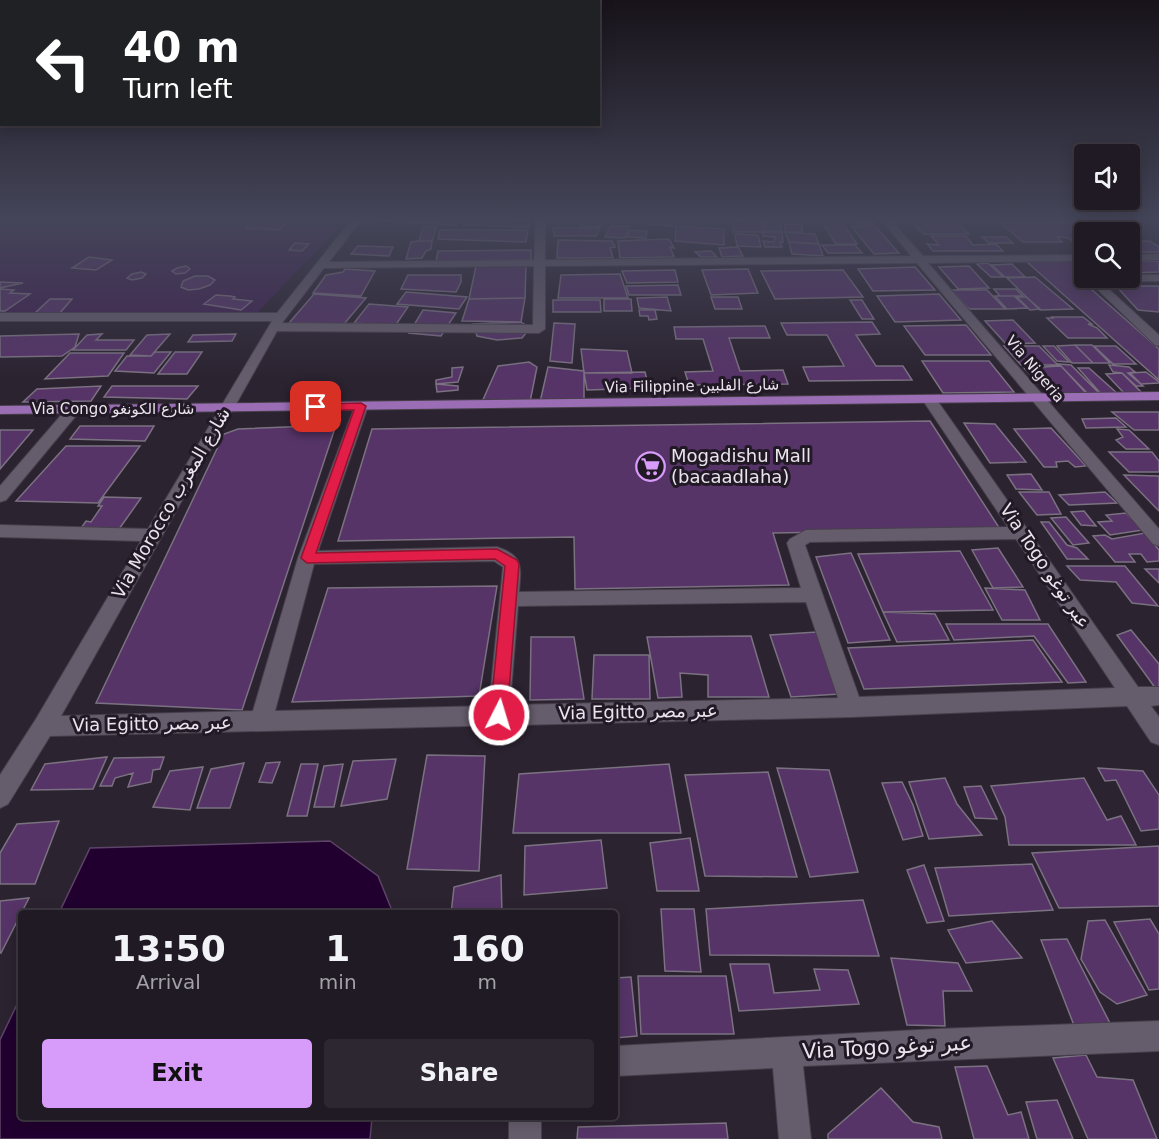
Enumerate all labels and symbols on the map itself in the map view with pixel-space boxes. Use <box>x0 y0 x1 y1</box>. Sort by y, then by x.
street label: Via Nigeria <box>1002 332 1068 406</box>
street label: Via Filippine شارع الفلبين <box>605 375 779 397</box>
pin <box>290 381 341 432</box>
street label: Via Congo شارع الكونغو <box>32 400 194 418</box>
street label: Via Morocco شارع المغرب <box>107 404 235 602</box>
place label: Mogadishu Mall (bacaadlaha) <box>671 445 811 487</box>
supermarket icon: Mogadishu Mall (bacaadlaha) <box>634 450 666 482</box>
street label: Via Togo عبر توغو <box>995 499 1095 633</box>
position arrow <box>467 683 531 747</box>
street label: Via Egitto عبر مصر <box>558 700 718 724</box>
street label: Via Egitto عبر مصر <box>72 712 232 736</box>
street label: Via Togo عبر توغو <box>802 1031 972 1063</box>

